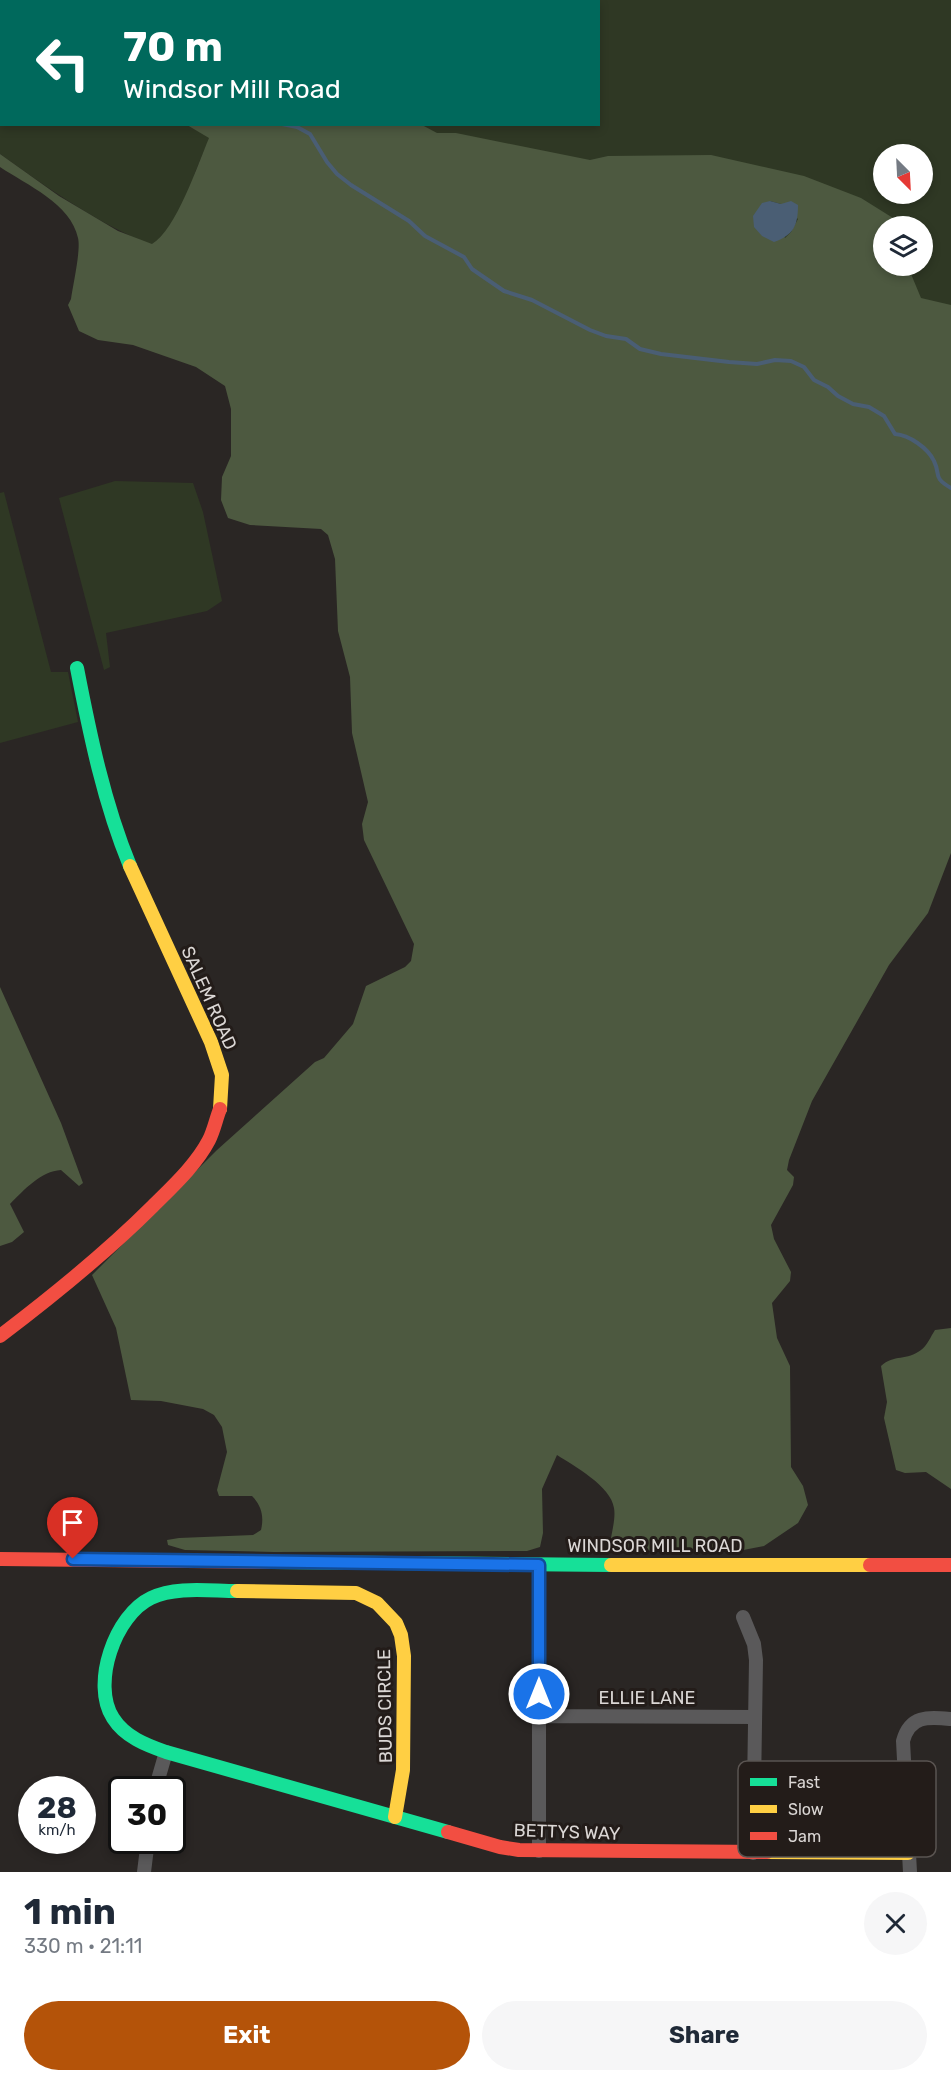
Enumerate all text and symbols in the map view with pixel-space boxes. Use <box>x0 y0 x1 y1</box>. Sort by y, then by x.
text: 70 m <box>123 22 223 72</box>
icon: left <box>24 24 102 102</box>
text: Windsor Mill Road <box>123 73 341 105</box>
north arrow <box>873 144 933 204</box>
map controls <box>873 144 933 276</box>
button: layers <box>873 216 933 276</box>
street label: SALEM ROAD <box>176 943 242 1053</box>
pin <box>47 1497 98 1559</box>
icon: arrive <box>56 1506 89 1539</box>
street label: WINDSOR MILL ROAD <box>567 1535 743 1557</box>
street label: BUDS CIRCLE <box>373 1649 397 1763</box>
position arrow <box>507 1662 571 1726</box>
street label: ELLIE LANE <box>598 1687 696 1709</box>
legend <box>738 1761 936 1857</box>
text: Fast <box>788 1773 820 1792</box>
speed limit sign: 30 <box>108 1776 186 1854</box>
text: 28 <box>37 1790 77 1826</box>
text: Slow <box>788 1800 824 1819</box>
street label: BETTYS WAY <box>513 1819 621 1845</box>
text: km/h <box>38 1821 76 1839</box>
text: Jam <box>788 1827 821 1846</box>
text: 1 min <box>24 1890 116 1933</box>
button: close <box>864 1892 927 1955</box>
text: 330 m · 21:11 <box>24 1934 142 1958</box>
button: Exit <box>24 2001 470 2070</box>
button: Share <box>482 2001 927 2070</box>

